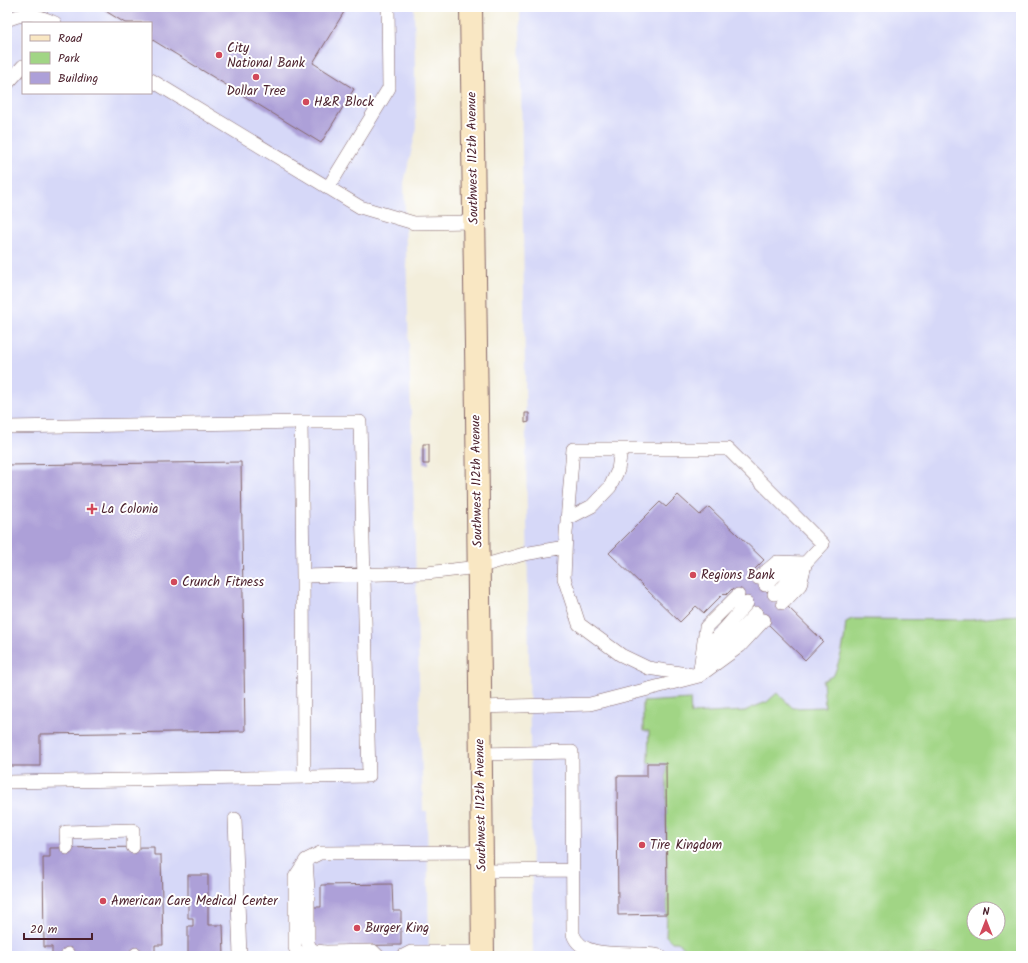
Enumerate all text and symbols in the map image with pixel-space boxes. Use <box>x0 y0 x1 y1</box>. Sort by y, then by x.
legend <box>22 22 152 94</box>
text: Road <box>58 29 83 48</box>
place label: City National Bank <box>227 38 306 74</box>
text: Park <box>58 49 80 68</box>
marker: City National Bank <box>214 50 224 60</box>
text: Building <box>58 69 98 88</box>
marker: Dollar Tree <box>251 72 261 82</box>
place label: Dollar Tree <box>226 81 286 102</box>
street label: Southwest 112th Avenue <box>461 91 485 224</box>
place label: H&R Block <box>314 92 375 113</box>
marker: H&R Block <box>301 97 311 107</box>
street label: Southwest 112th Avenue <box>465 414 489 547</box>
place label: La Colonia <box>101 499 158 520</box>
marker: La Colonia <box>86 503 98 515</box>
place label: Regions Bank <box>701 565 776 586</box>
marker: Regions Bank <box>688 570 698 580</box>
place label: Crunch Fitness <box>182 572 264 593</box>
marker: Crunch Fitness <box>169 577 179 587</box>
street label: Southwest 112th Avenue <box>469 738 493 871</box>
place label: Tire Kingdom <box>650 835 722 856</box>
marker: Tire Kingdom <box>637 840 647 850</box>
place label: American Care Medical Center <box>111 891 278 912</box>
marker: American Care Medical Center <box>98 896 108 906</box>
north arrow <box>966 901 1006 941</box>
text: N <box>983 903 990 921</box>
scale bar <box>24 915 92 941</box>
place label: Burger King <box>365 918 429 939</box>
text: 20 m <box>30 920 58 939</box>
marker: Burger King <box>352 923 362 933</box>

